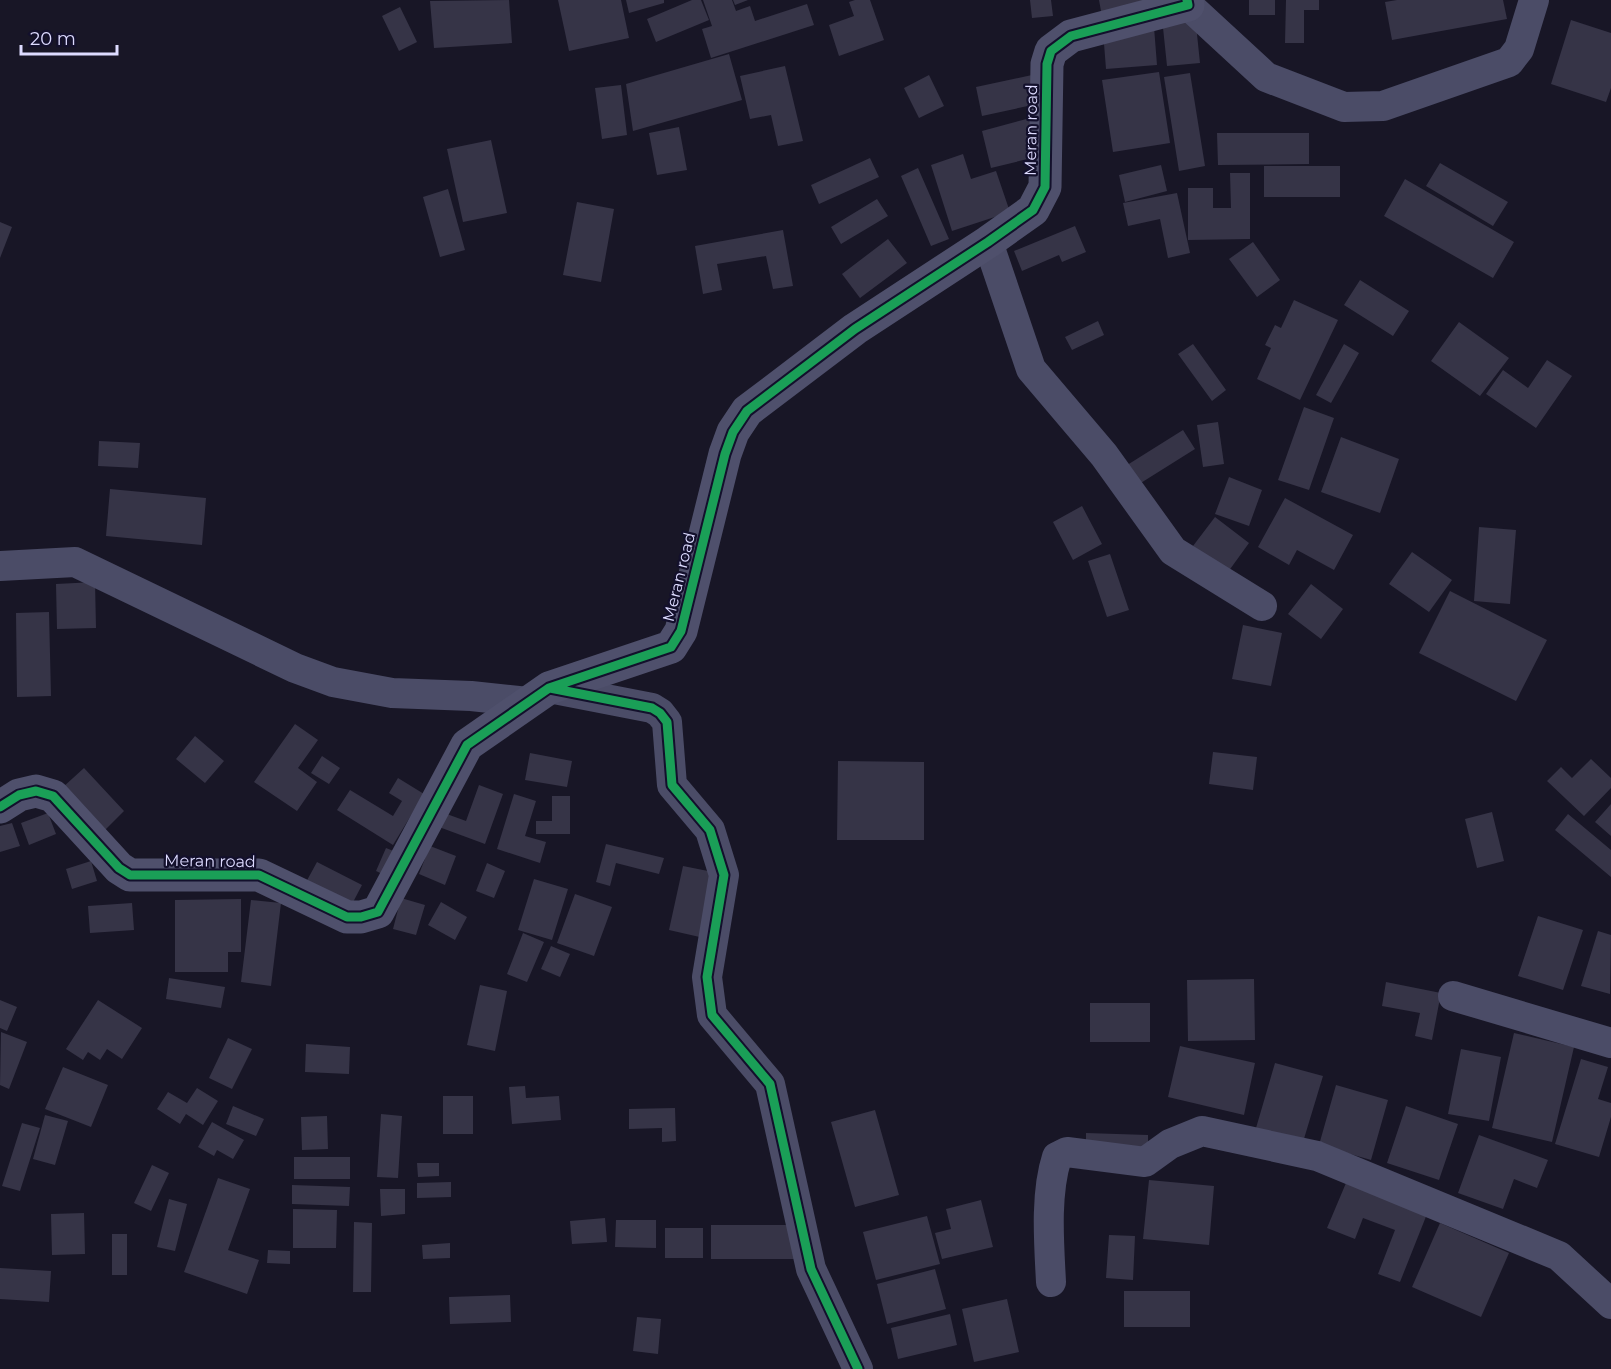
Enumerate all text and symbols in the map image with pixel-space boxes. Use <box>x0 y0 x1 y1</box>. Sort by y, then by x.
scale bar <box>21 18 117 56</box>
text: 20 m <box>30 28 76 50</box>
street label: Meran road <box>1021 84 1041 176</box>
street label: Meran road <box>659 530 699 624</box>
street label: Meran road <box>164 851 256 871</box>

